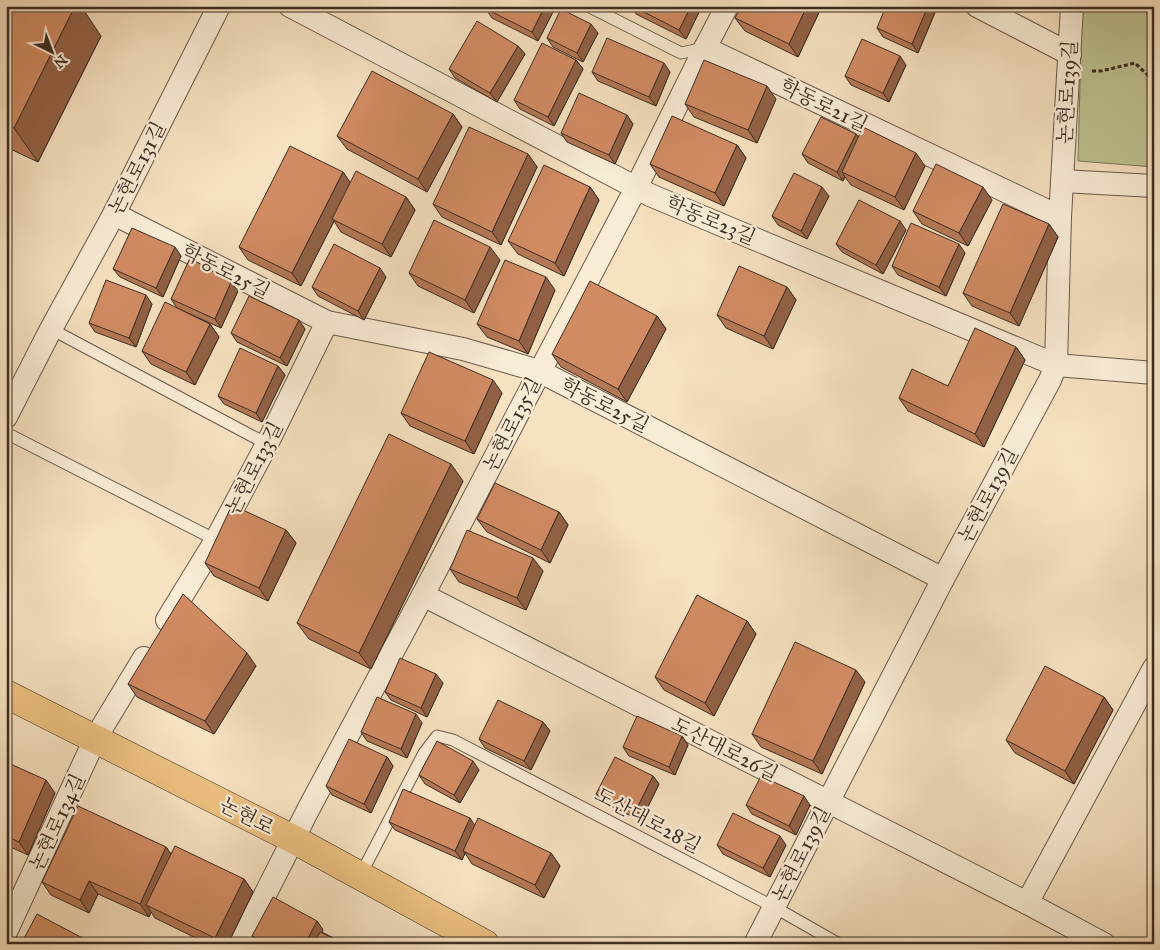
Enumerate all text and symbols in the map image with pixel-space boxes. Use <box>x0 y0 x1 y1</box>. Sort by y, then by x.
north arrow <box>28 28 78 78</box>
street label: 논현로139길 <box>1052 39 1082 145</box>
text: N <box>50 51 70 72</box>
street label: 학동로21길 <box>776 73 872 137</box>
street label: 논현로131길 <box>103 118 171 218</box>
street label: 학동로23길 <box>663 190 759 250</box>
street label: 학동로25길 <box>178 238 274 304</box>
street label: 학동로25길 <box>557 372 653 438</box>
street label: 논현로135길 <box>478 373 546 475</box>
street label: 논현로133길 <box>220 417 288 519</box>
street label: 논현로139길 <box>953 443 1023 547</box>
street label: 도산대로26길 <box>668 712 782 786</box>
street label: 논현로134길 <box>24 770 90 874</box>
street label: 도산대로28길 <box>591 782 705 858</box>
street label: 논현로 <box>216 792 278 840</box>
street label: 논현로139길 <box>767 802 835 906</box>

